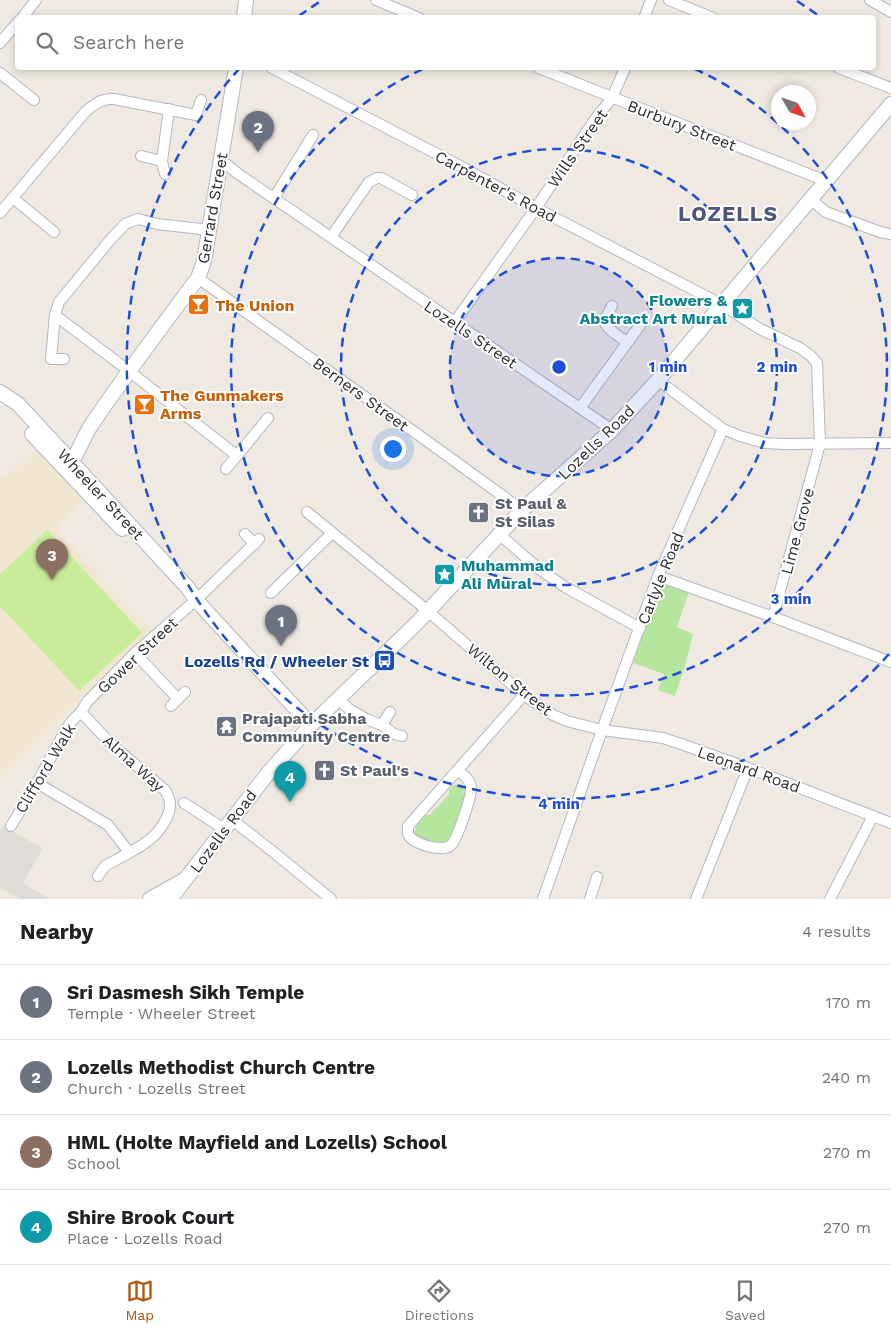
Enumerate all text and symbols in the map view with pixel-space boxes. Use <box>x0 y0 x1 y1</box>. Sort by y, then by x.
search box <box>15 15 876 70</box>
icon: search <box>33 29 61 57</box>
text: Search here <box>73 31 184 54</box>
north arrow <box>771 85 816 130</box>
street label: Burbury Street <box>625 96 739 155</box>
street label: Wills Street <box>543 105 612 191</box>
pin: 2 <box>242 111 274 152</box>
street label: Carpenter's Road <box>432 146 560 226</box>
street label: Gerrard Street <box>193 151 232 265</box>
district label: LOZELLS <box>678 201 778 226</box>
place label: Flowers & Abstract Art Mural <box>580 291 728 328</box>
bar icon: The Union <box>187 293 211 317</box>
place label: The Union <box>215 296 295 315</box>
street label: Lozells Street <box>421 296 521 373</box>
place icon: Flowers & Abstract Art Mural <box>731 297 755 321</box>
street label: Berners Street <box>309 353 412 436</box>
centre of rings <box>550 358 568 376</box>
text: 1 min <box>649 358 687 376</box>
text: 2 min <box>756 358 798 376</box>
place label: The Gunmakers Arms <box>160 386 284 423</box>
bar icon: The Gunmakers Arms <box>132 392 156 416</box>
street label: Lozells Road <box>554 401 639 484</box>
your location <box>380 436 406 462</box>
street label: Wheeler Street <box>54 445 148 544</box>
street label: Lime Grove <box>777 486 818 576</box>
place label: St Paul & St Silas <box>495 494 567 531</box>
church icon: St Paul & St Silas <box>467 500 491 524</box>
street label: Carlyle Road <box>633 529 688 627</box>
pin: 3 <box>36 539 68 580</box>
place label: Muhammad Ali Mural <box>461 556 554 593</box>
place icon: Muhammad Ali Mural <box>433 562 457 586</box>
text: 3 min <box>771 590 811 608</box>
pin: 1 <box>265 605 297 646</box>
street label: Gower Street <box>93 613 182 697</box>
street label: Wilton Street <box>463 639 556 720</box>
bus stop icon: Lozells Rd / Wheeler St <box>373 649 397 673</box>
place label: Lozells Rd / Wheeler St <box>184 652 369 671</box>
place label: Prajapati Sabha Community Centre <box>242 709 390 746</box>
temple icon: Prajapati Sabha Community Centre <box>214 715 238 739</box>
street label: Clifford Walk <box>11 720 80 817</box>
street label: Alma Way <box>99 731 169 796</box>
street label: Leonard Road <box>695 742 803 797</box>
church icon: St Paul's <box>312 758 336 782</box>
pin: 4 <box>274 761 306 802</box>
place label: St Paul's <box>340 761 409 780</box>
street label: Lozells Road <box>186 786 261 877</box>
text: 4 min <box>538 795 580 813</box>
text: Nearby <box>20 919 93 944</box>
text: 4 results <box>802 922 871 941</box>
text: Sri Dasmesh Sikh Temple <box>67 981 304 1004</box>
text: 1 <box>33 993 39 1012</box>
text: 170 m <box>825 993 871 1012</box>
text: Temple · Wheeler Street <box>67 1004 255 1023</box>
text: Lozells Methodist Church Centre <box>67 1056 375 1079</box>
text: 2 <box>31 1068 41 1087</box>
text: 240 m <box>822 1068 871 1087</box>
text: Church · Lozells Street <box>67 1079 246 1098</box>
text: HML (Holte Mayfield and Lozells) School <box>67 1131 447 1154</box>
text: 3 <box>31 1143 41 1162</box>
text: 270 m <box>823 1143 871 1162</box>
text: School <box>67 1154 120 1173</box>
text: Shire Brook Court <box>67 1206 234 1229</box>
text: 4 <box>31 1218 41 1237</box>
text: 270 m <box>823 1218 871 1237</box>
text: Place · Lozells Road <box>67 1229 223 1248</box>
tab: Map <box>125 1277 154 1323</box>
tab: Directions <box>405 1277 474 1323</box>
tab: Saved <box>725 1277 766 1323</box>

